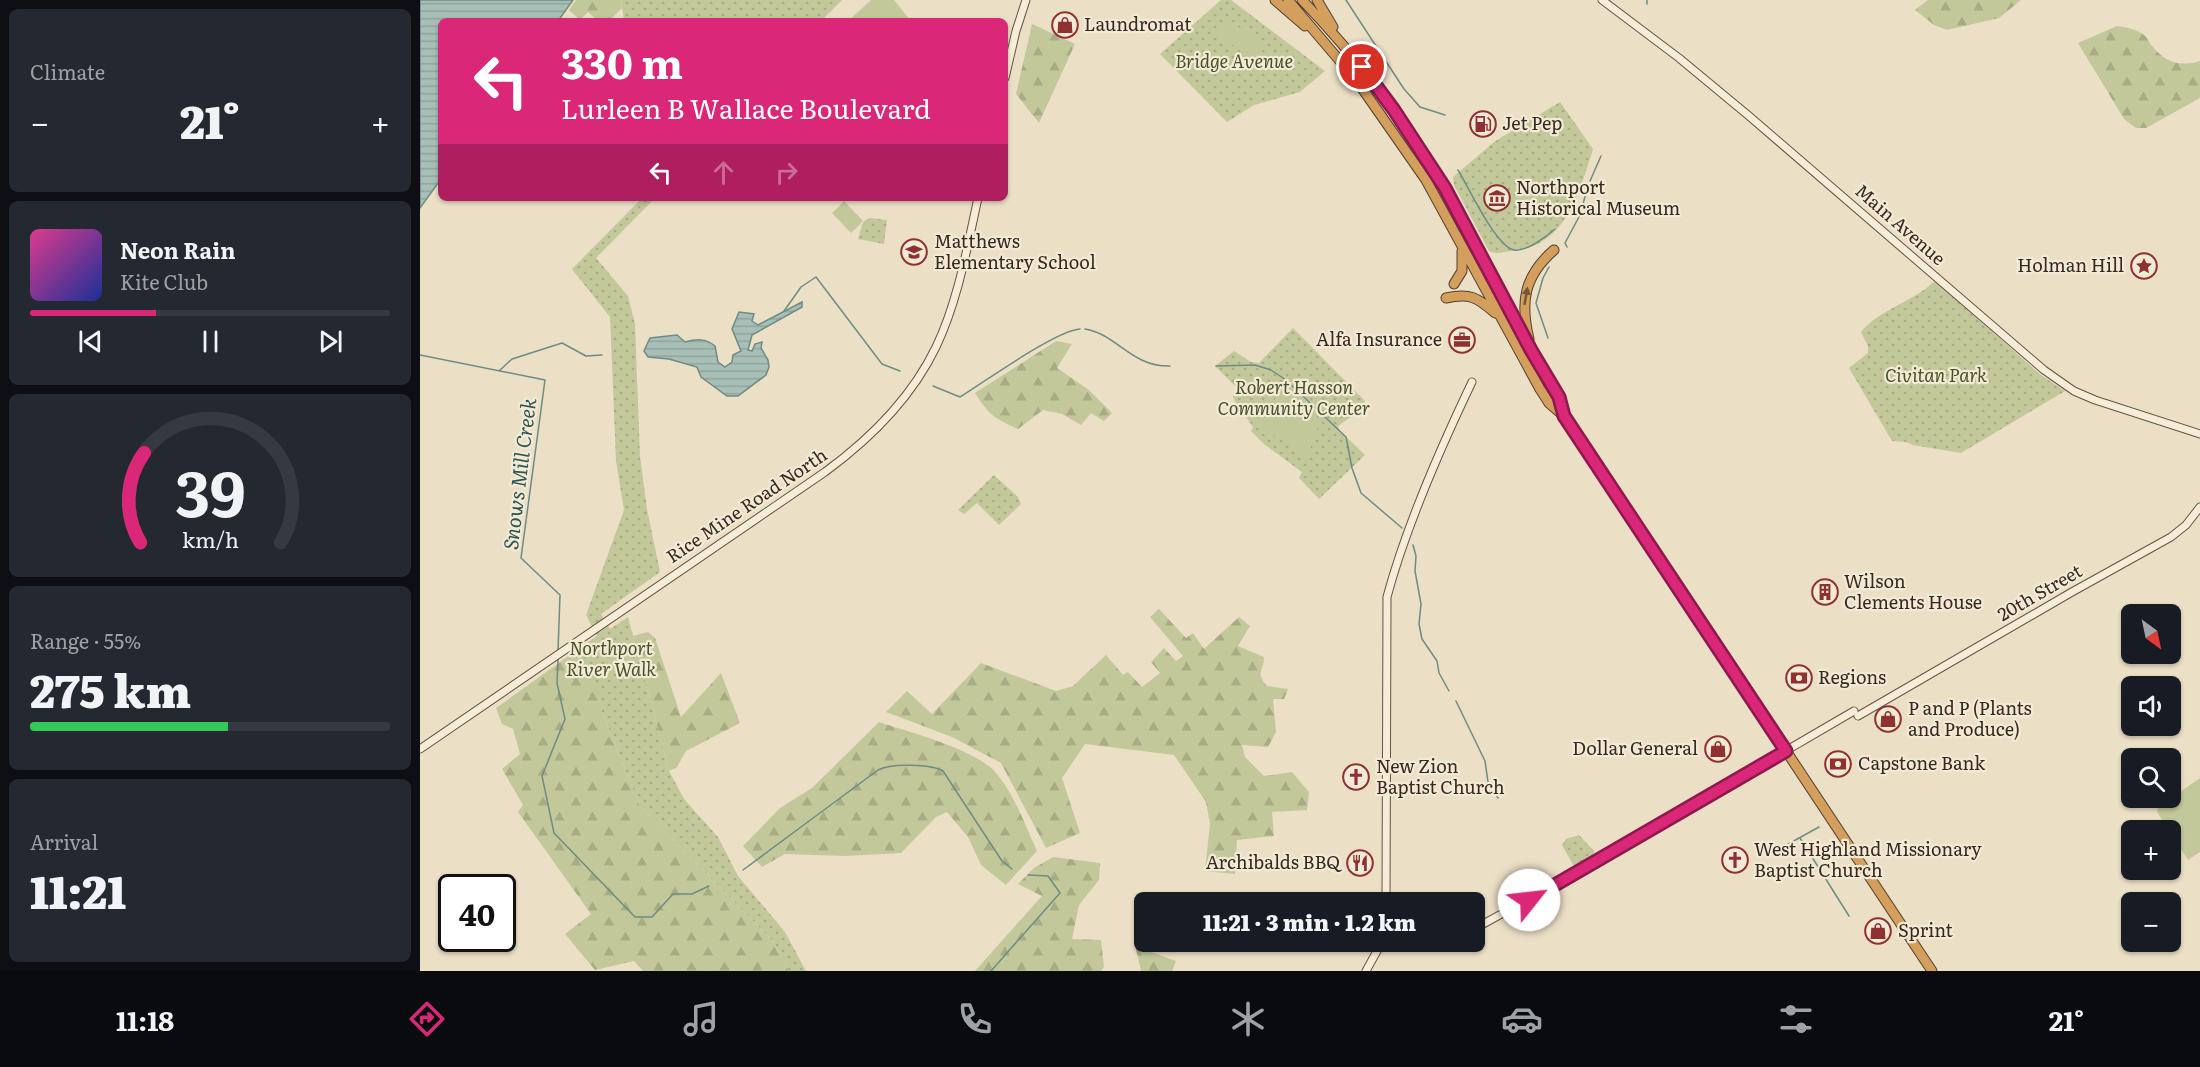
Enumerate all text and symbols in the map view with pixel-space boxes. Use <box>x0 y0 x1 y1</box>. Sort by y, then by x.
shop icon: Laundromat <box>1050 10 1080 40</box>
place label: Laundromat <box>1084 10 1192 37</box>
text: 330 m <box>561 30 683 92</box>
pin <box>1336 41 1387 92</box>
icon: left <box>462 42 540 120</box>
park label: Bridge Avenue <box>1175 47 1293 74</box>
icon: arrive <box>1345 50 1378 83</box>
text: Climate <box>30 56 105 86</box>
text: 21° <box>180 86 240 153</box>
text: Lurleen B Wallace Boulevard <box>561 87 931 127</box>
text: − <box>30 96 49 145</box>
text: + <box>371 96 390 145</box>
fuel station icon: Jet Pep <box>1468 109 1498 139</box>
place label: Jet Pep <box>1502 109 1562 136</box>
icon: left <box>644 156 677 189</box>
icon: ahead <box>707 156 740 189</box>
icon: right <box>770 156 803 189</box>
place label: Northport Historical Museum <box>1516 173 1680 221</box>
street label: Main Avenue <box>1850 177 1952 271</box>
museum icon: Northport Historical Museum <box>1482 183 1512 213</box>
place label: Matthews Elementary School <box>934 227 1096 275</box>
text: Neon Rain <box>120 233 236 266</box>
school or university icon: Matthews Elementary School <box>899 237 929 267</box>
place label: Holman Hill <box>2017 251 2124 278</box>
place icon: Holman Hill <box>2129 251 2159 281</box>
text: Kite Club <box>120 266 208 296</box>
one-way arrow <box>1522 286 1531 305</box>
icon: previous <box>74 325 107 358</box>
icon: pause <box>194 325 227 358</box>
icon: next <box>314 325 347 358</box>
place label: Alfa Insurance <box>1316 325 1442 352</box>
office icon: Alfa Insurance <box>1447 325 1477 355</box>
park label: Civitan Park <box>1885 361 1987 388</box>
park label: Robert Hasson Community Center <box>1218 373 1370 421</box>
water label: Snows Mill Creek <box>494 396 542 551</box>
street label: Rice Mine Road North <box>660 441 832 569</box>
text: 39 <box>175 444 245 536</box>
text: km/h <box>181 523 239 555</box>
street label: 20th Street <box>1992 556 2087 627</box>
place label: Wilson Clements House <box>1844 567 1982 615</box>
building icon: Wilson Clements House <box>1810 577 1840 607</box>
north arrow <box>2121 604 2181 664</box>
map controls <box>2121 604 2181 952</box>
text: Range · 55% <box>30 625 141 655</box>
park label: Northport River Walk <box>566 634 656 682</box>
text: 275 km <box>30 655 191 722</box>
bank icon: Regions <box>1784 663 1814 693</box>
place label: Regions <box>1818 663 1886 690</box>
button: sound <box>2121 676 2181 736</box>
place label: P and P (Plants and Produce) <box>1908 694 2032 742</box>
shop icon: P and P (Plants and Produce) <box>1873 704 1903 734</box>
place label: Dollar General <box>1572 734 1698 761</box>
shop icon: Dollar General <box>1703 734 1733 764</box>
button: search <box>2121 748 2181 808</box>
bank icon: Capstone Bank <box>1823 749 1853 779</box>
place label: Capstone Bank <box>1858 749 1986 776</box>
place label: New Zion Baptist Church <box>1376 752 1505 800</box>
church icon: New Zion Baptist Church <box>1341 762 1371 792</box>
button: + <box>2121 820 2181 880</box>
text: Arrival <box>30 826 98 856</box>
place label: West Highland Missionary Baptist Church <box>1754 835 1982 883</box>
church icon: West Highland Missionary Baptist Church <box>1720 845 1750 875</box>
place label: Archibalds BBQ <box>1206 848 1342 875</box>
restaurant icon: Archibalds BBQ <box>1345 848 1375 878</box>
text: 11:21 <box>30 856 126 923</box>
position arrow <box>1497 868 1561 932</box>
speed limit sign: 40 <box>438 874 516 952</box>
button: − <box>2121 892 2181 952</box>
text: 11:21 · 3 min · 1.2 km <box>1203 905 1416 938</box>
shop icon: Sprint <box>1863 916 1893 946</box>
place label: Sprint <box>1898 916 1954 943</box>
icon: directions <box>406 998 448 1040</box>
icon: music <box>680 998 722 1040</box>
icon: phone <box>954 998 996 1040</box>
icon: climate <box>1227 998 1269 1040</box>
icon: car <box>1501 998 1543 1040</box>
icon: filters <box>1775 998 1817 1040</box>
text: 11:18 <box>116 999 174 1039</box>
text: 21° <box>2049 999 2084 1039</box>

